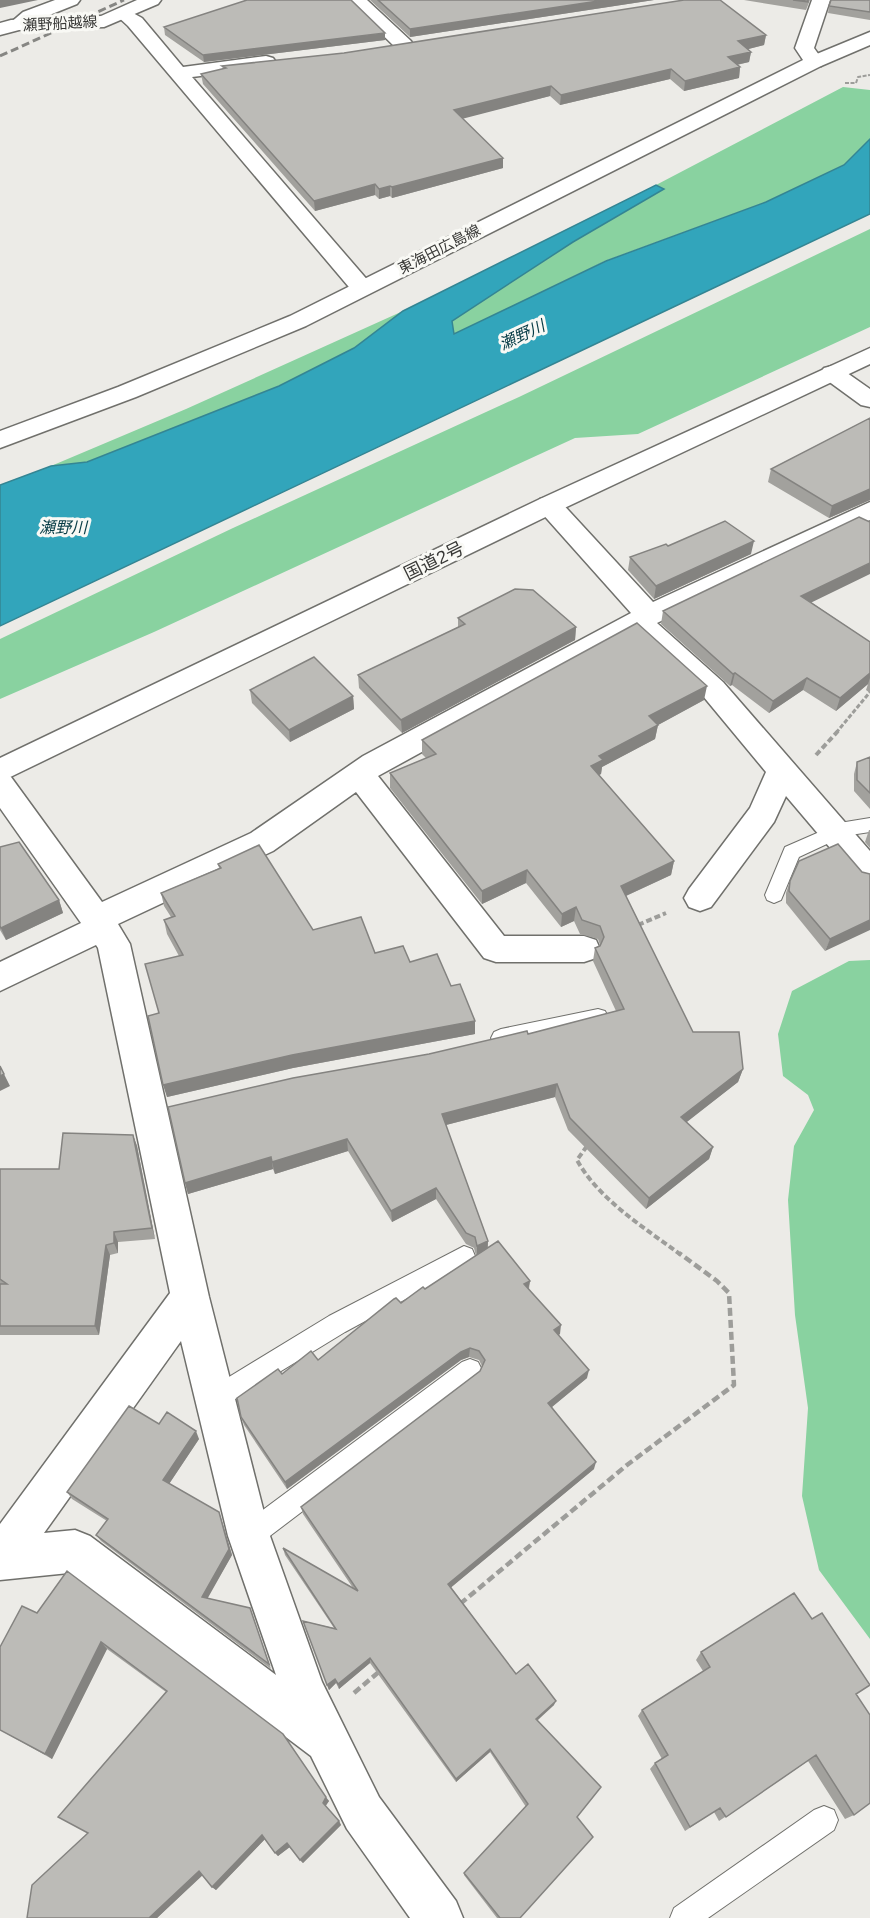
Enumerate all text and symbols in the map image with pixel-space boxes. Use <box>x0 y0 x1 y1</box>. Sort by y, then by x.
street label: 瀬野船越線 <box>22 13 98 33</box>
street label: 東海田広島線 <box>395 221 483 277</box>
water label: 瀬野川 <box>497 316 549 353</box>
water label: 瀬野川 <box>39 519 89 536</box>
street label: 国道2号 <box>401 538 467 584</box>

